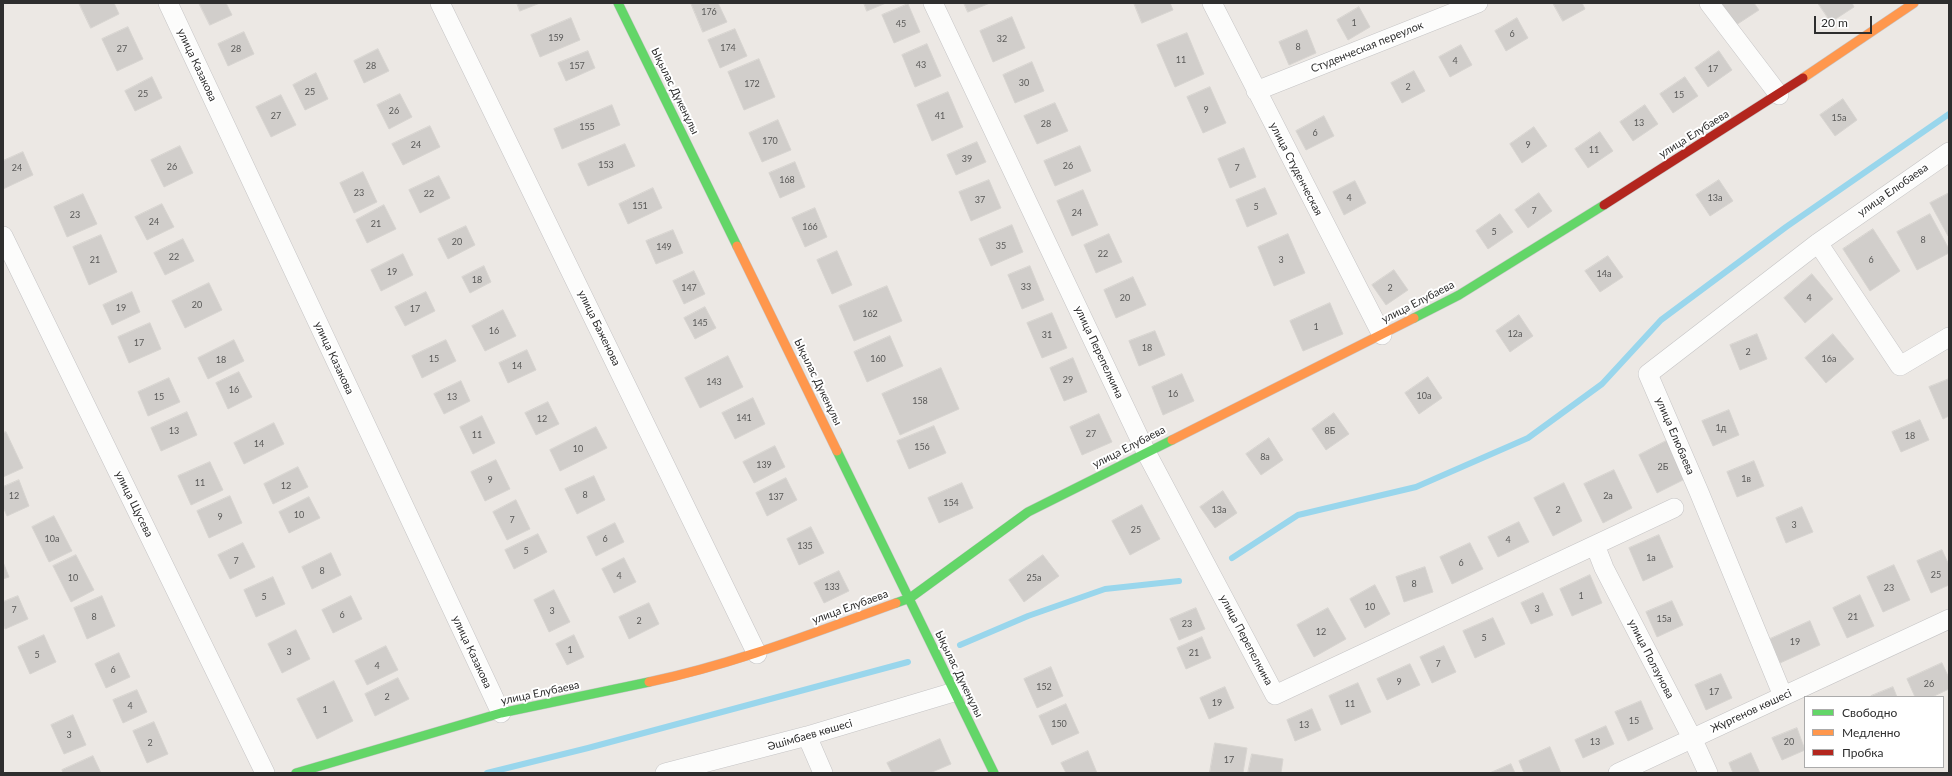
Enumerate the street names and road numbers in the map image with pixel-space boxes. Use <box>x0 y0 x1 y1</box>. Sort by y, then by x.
street label: Студенческая переулок <box>1309 18 1425 76</box>
street label: улица Казакова <box>174 27 220 103</box>
street label: Ықылас Дүкенұлы <box>648 46 702 136</box>
street label: улица Елубаева <box>1657 107 1731 161</box>
street label: улица Студенческая <box>1267 120 1325 218</box>
street label: улица Елюбаева <box>1855 161 1931 219</box>
street label: улица Елубаева <box>1379 278 1457 326</box>
street label: улица Баженова <box>575 288 623 368</box>
street label: улица Перепелкина <box>1072 304 1126 400</box>
street label: улица Казакова <box>311 320 357 396</box>
street label: Ықылас Дүкенұлы <box>791 337 845 427</box>
street label: улица Елюбаева <box>1653 395 1697 477</box>
street label: улица Елубаева <box>1090 423 1168 471</box>
street label: улица Щусева <box>112 469 156 539</box>
street label: улица Елубаева <box>810 587 890 627</box>
street label: улица Перепелкина <box>1217 592 1275 688</box>
street label: улица Казакова <box>449 614 495 690</box>
street label: улица Ползунова <box>1625 617 1677 701</box>
street label: Ықылас Дүкенұлы <box>932 629 986 719</box>
street label: улица Елубаева <box>500 678 580 708</box>
street label: Жүргенов көшесі <box>1708 686 1794 736</box>
street label: Әшімбаев көшесі <box>766 717 854 753</box>

